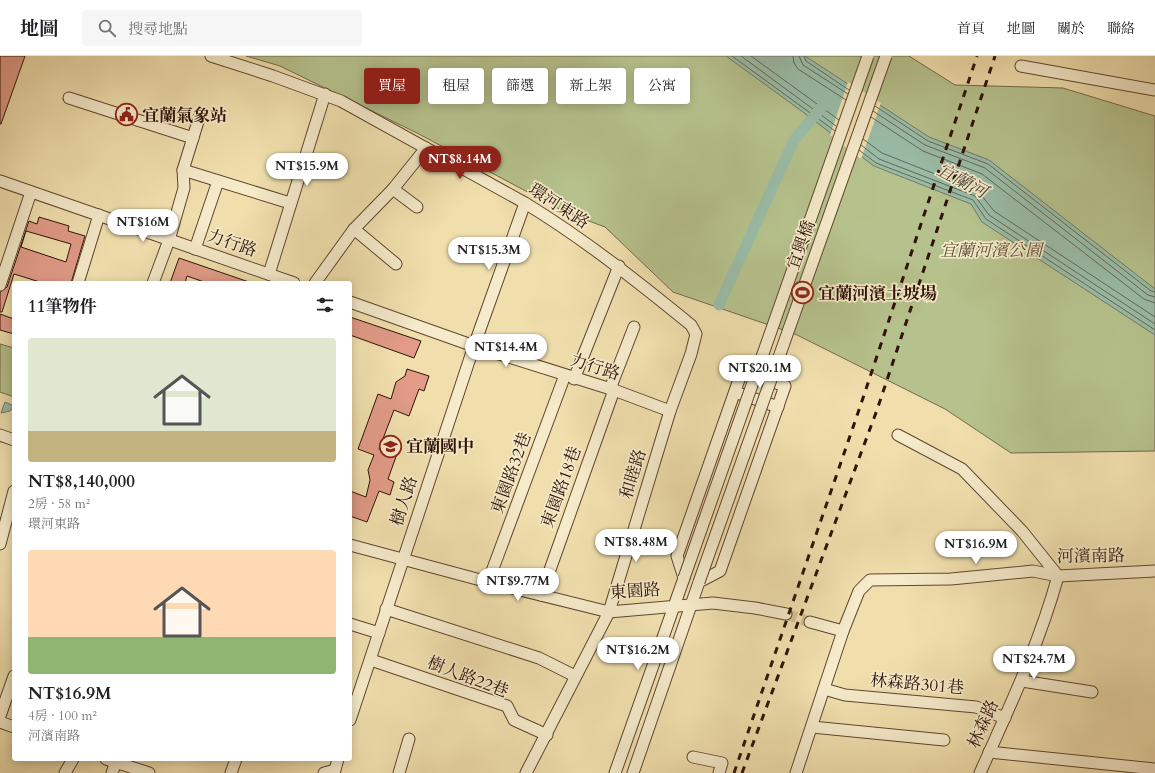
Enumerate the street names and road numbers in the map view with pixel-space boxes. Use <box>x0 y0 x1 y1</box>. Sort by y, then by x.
street label: 環河東路 <box>524 178 594 234</box>
street label: 宜興橋 <box>781 217 821 273</box>
street label: 力行路 <box>204 224 260 262</box>
street label: 力行路 <box>567 348 623 386</box>
street label: 東園路32巷 <box>486 429 536 517</box>
street label: 東園路18巷 <box>536 443 586 531</box>
street label: 和睦路 <box>615 446 651 502</box>
street label: 樹人路 <box>385 473 423 529</box>
street label: 河濱南路 <box>1057 544 1125 568</box>
street label: 東園路 <box>609 578 661 604</box>
street label: 樹人路22巷 <box>424 651 512 703</box>
street label: 林森路301巷 <box>869 668 965 700</box>
street label: 林森路 <box>962 696 1004 752</box>

